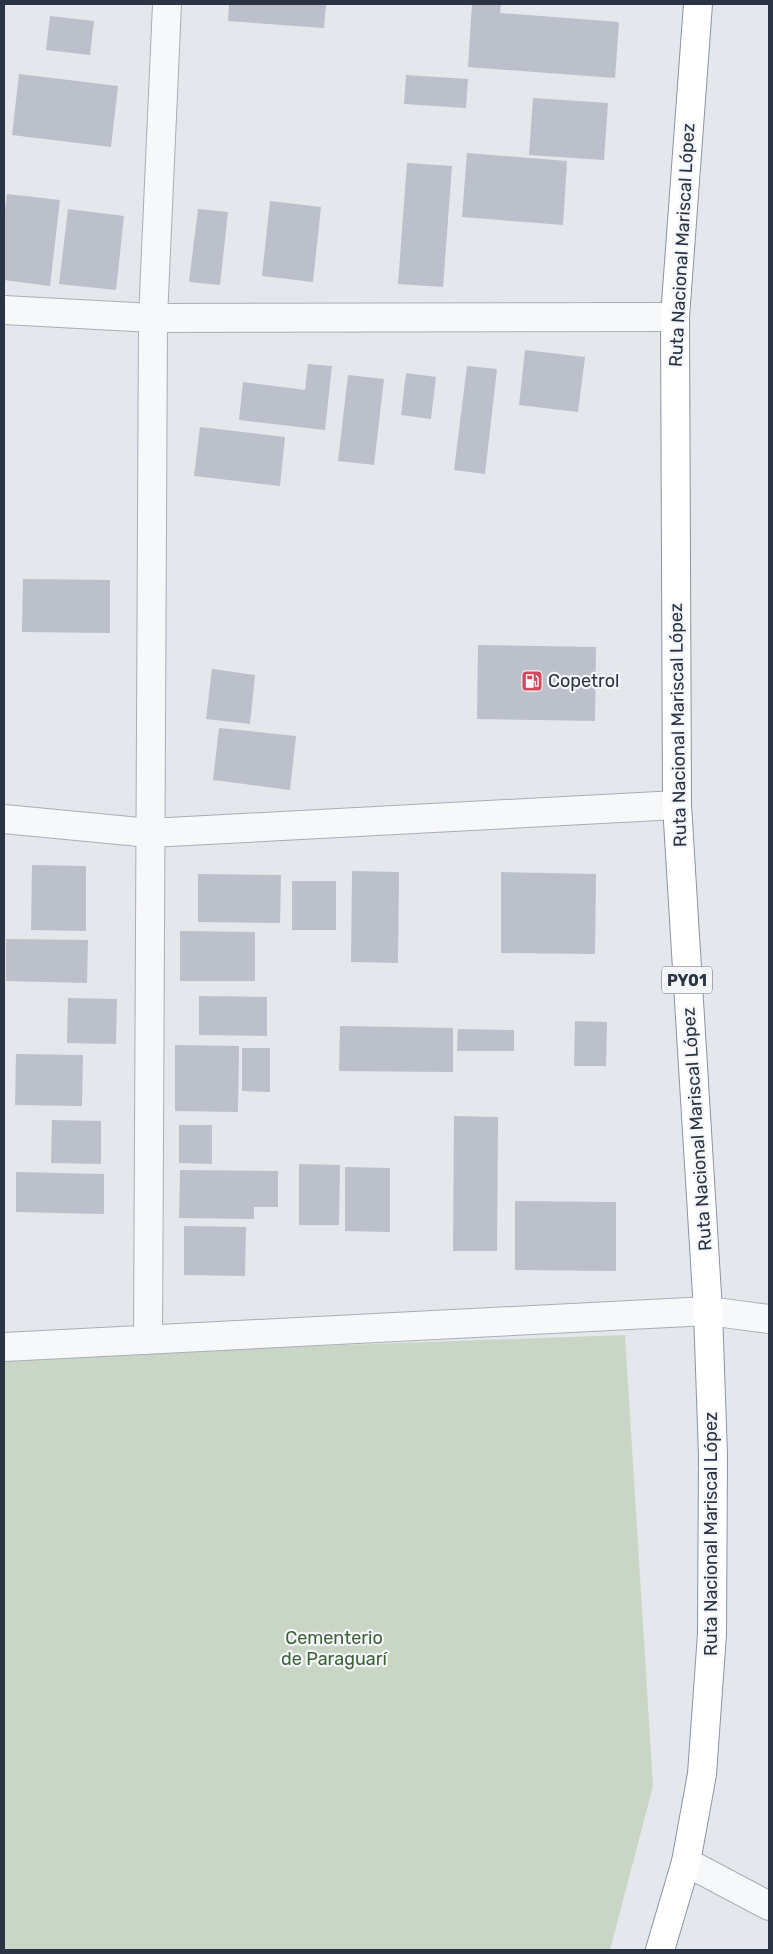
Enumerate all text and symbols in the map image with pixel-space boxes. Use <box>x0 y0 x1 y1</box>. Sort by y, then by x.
street label: Ruta Nacional Mariscal López <box>665 122 699 368</box>
street label: Ruta Nacional Mariscal López <box>665 603 691 847</box>
fuel station icon: Copetrol <box>520 669 544 693</box>
place label: Copetrol <box>548 670 619 692</box>
road number: PY01 <box>662 966 712 994</box>
street label: Ruta Nacional Mariscal López <box>678 1006 716 1252</box>
street label: Ruta Nacional Mariscal López <box>700 1412 722 1656</box>
park label: Cementerio de Paraguarí <box>281 1627 389 1670</box>

